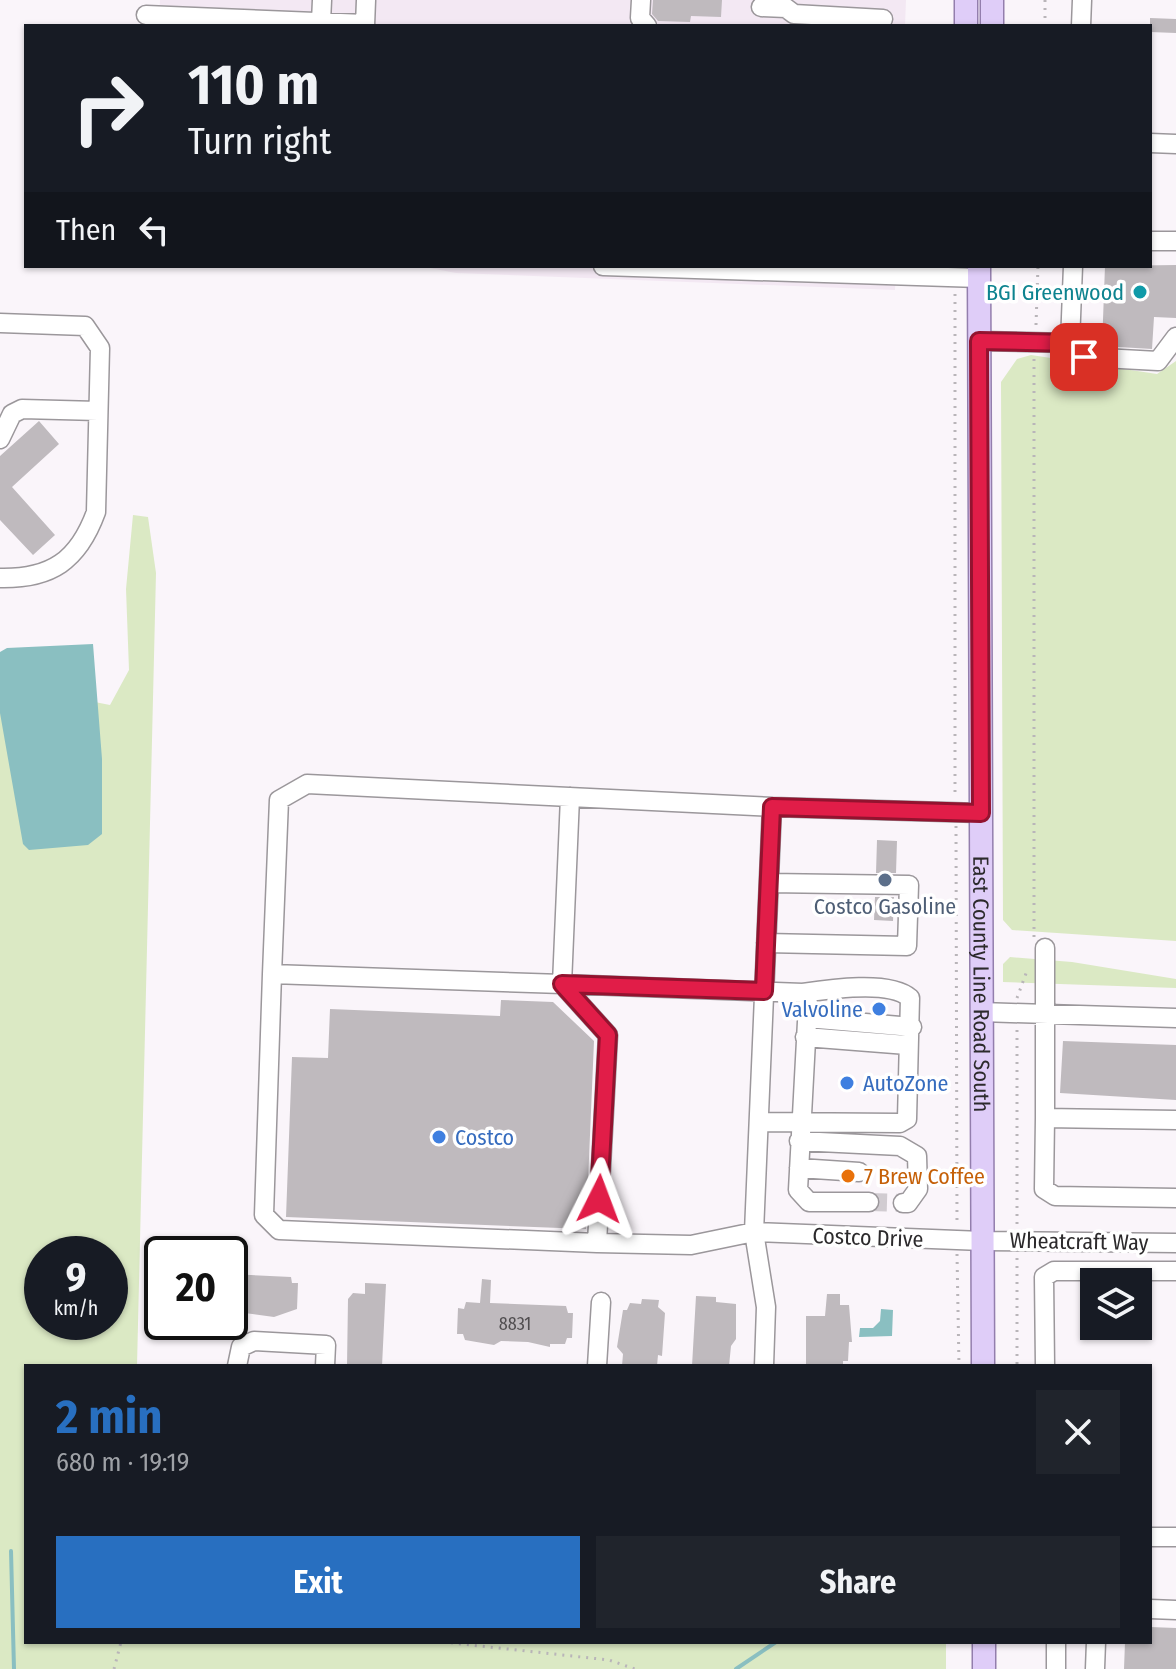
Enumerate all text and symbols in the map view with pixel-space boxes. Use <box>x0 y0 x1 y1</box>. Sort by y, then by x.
text: 110 m <box>188 52 319 119</box>
icon: right <box>56 56 160 160</box>
text: Turn right <box>188 120 331 164</box>
icon: left <box>132 208 176 252</box>
text: Then <box>56 212 116 248</box>
place label: BGI Greenwood <box>986 279 1124 306</box>
marker: BGI Greenwood <box>1131 283 1149 301</box>
pin <box>1050 323 1118 391</box>
icon: arrive <box>1062 335 1106 379</box>
street label: East County Line Road South <box>967 856 995 1112</box>
marker: Costco Gasoline <box>876 871 894 889</box>
place label: Costco Gasoline <box>814 893 956 920</box>
place label: Valvoline <box>781 996 863 1023</box>
marker: Valvoline <box>870 1000 888 1018</box>
place label: AutoZone <box>863 1070 948 1097</box>
marker: AutoZone <box>838 1074 856 1092</box>
place label: Costco <box>455 1124 514 1151</box>
marker: Costco <box>430 1128 448 1146</box>
position arrow <box>557 1157 641 1241</box>
place label: 7 Brew Coffee <box>864 1163 985 1190</box>
marker: 7 Brew Coffee <box>839 1167 857 1185</box>
street label: Costco Drive <box>812 1222 924 1253</box>
street label: Wheatcraft Way <box>1009 1227 1149 1256</box>
speed limit sign: 20 <box>144 1236 248 1340</box>
text: 9 <box>66 1254 86 1302</box>
map controls <box>1080 1268 1152 1340</box>
button: layers <box>1080 1268 1152 1340</box>
text: km/h <box>54 1296 98 1320</box>
house number: 8831 <box>499 1313 531 1335</box>
text: 2 min <box>56 1388 162 1446</box>
button: close <box>1036 1390 1120 1474</box>
text: 680 m · 19:19 <box>56 1447 189 1478</box>
button: Exit <box>56 1536 580 1628</box>
button: Share <box>596 1536 1120 1628</box>

